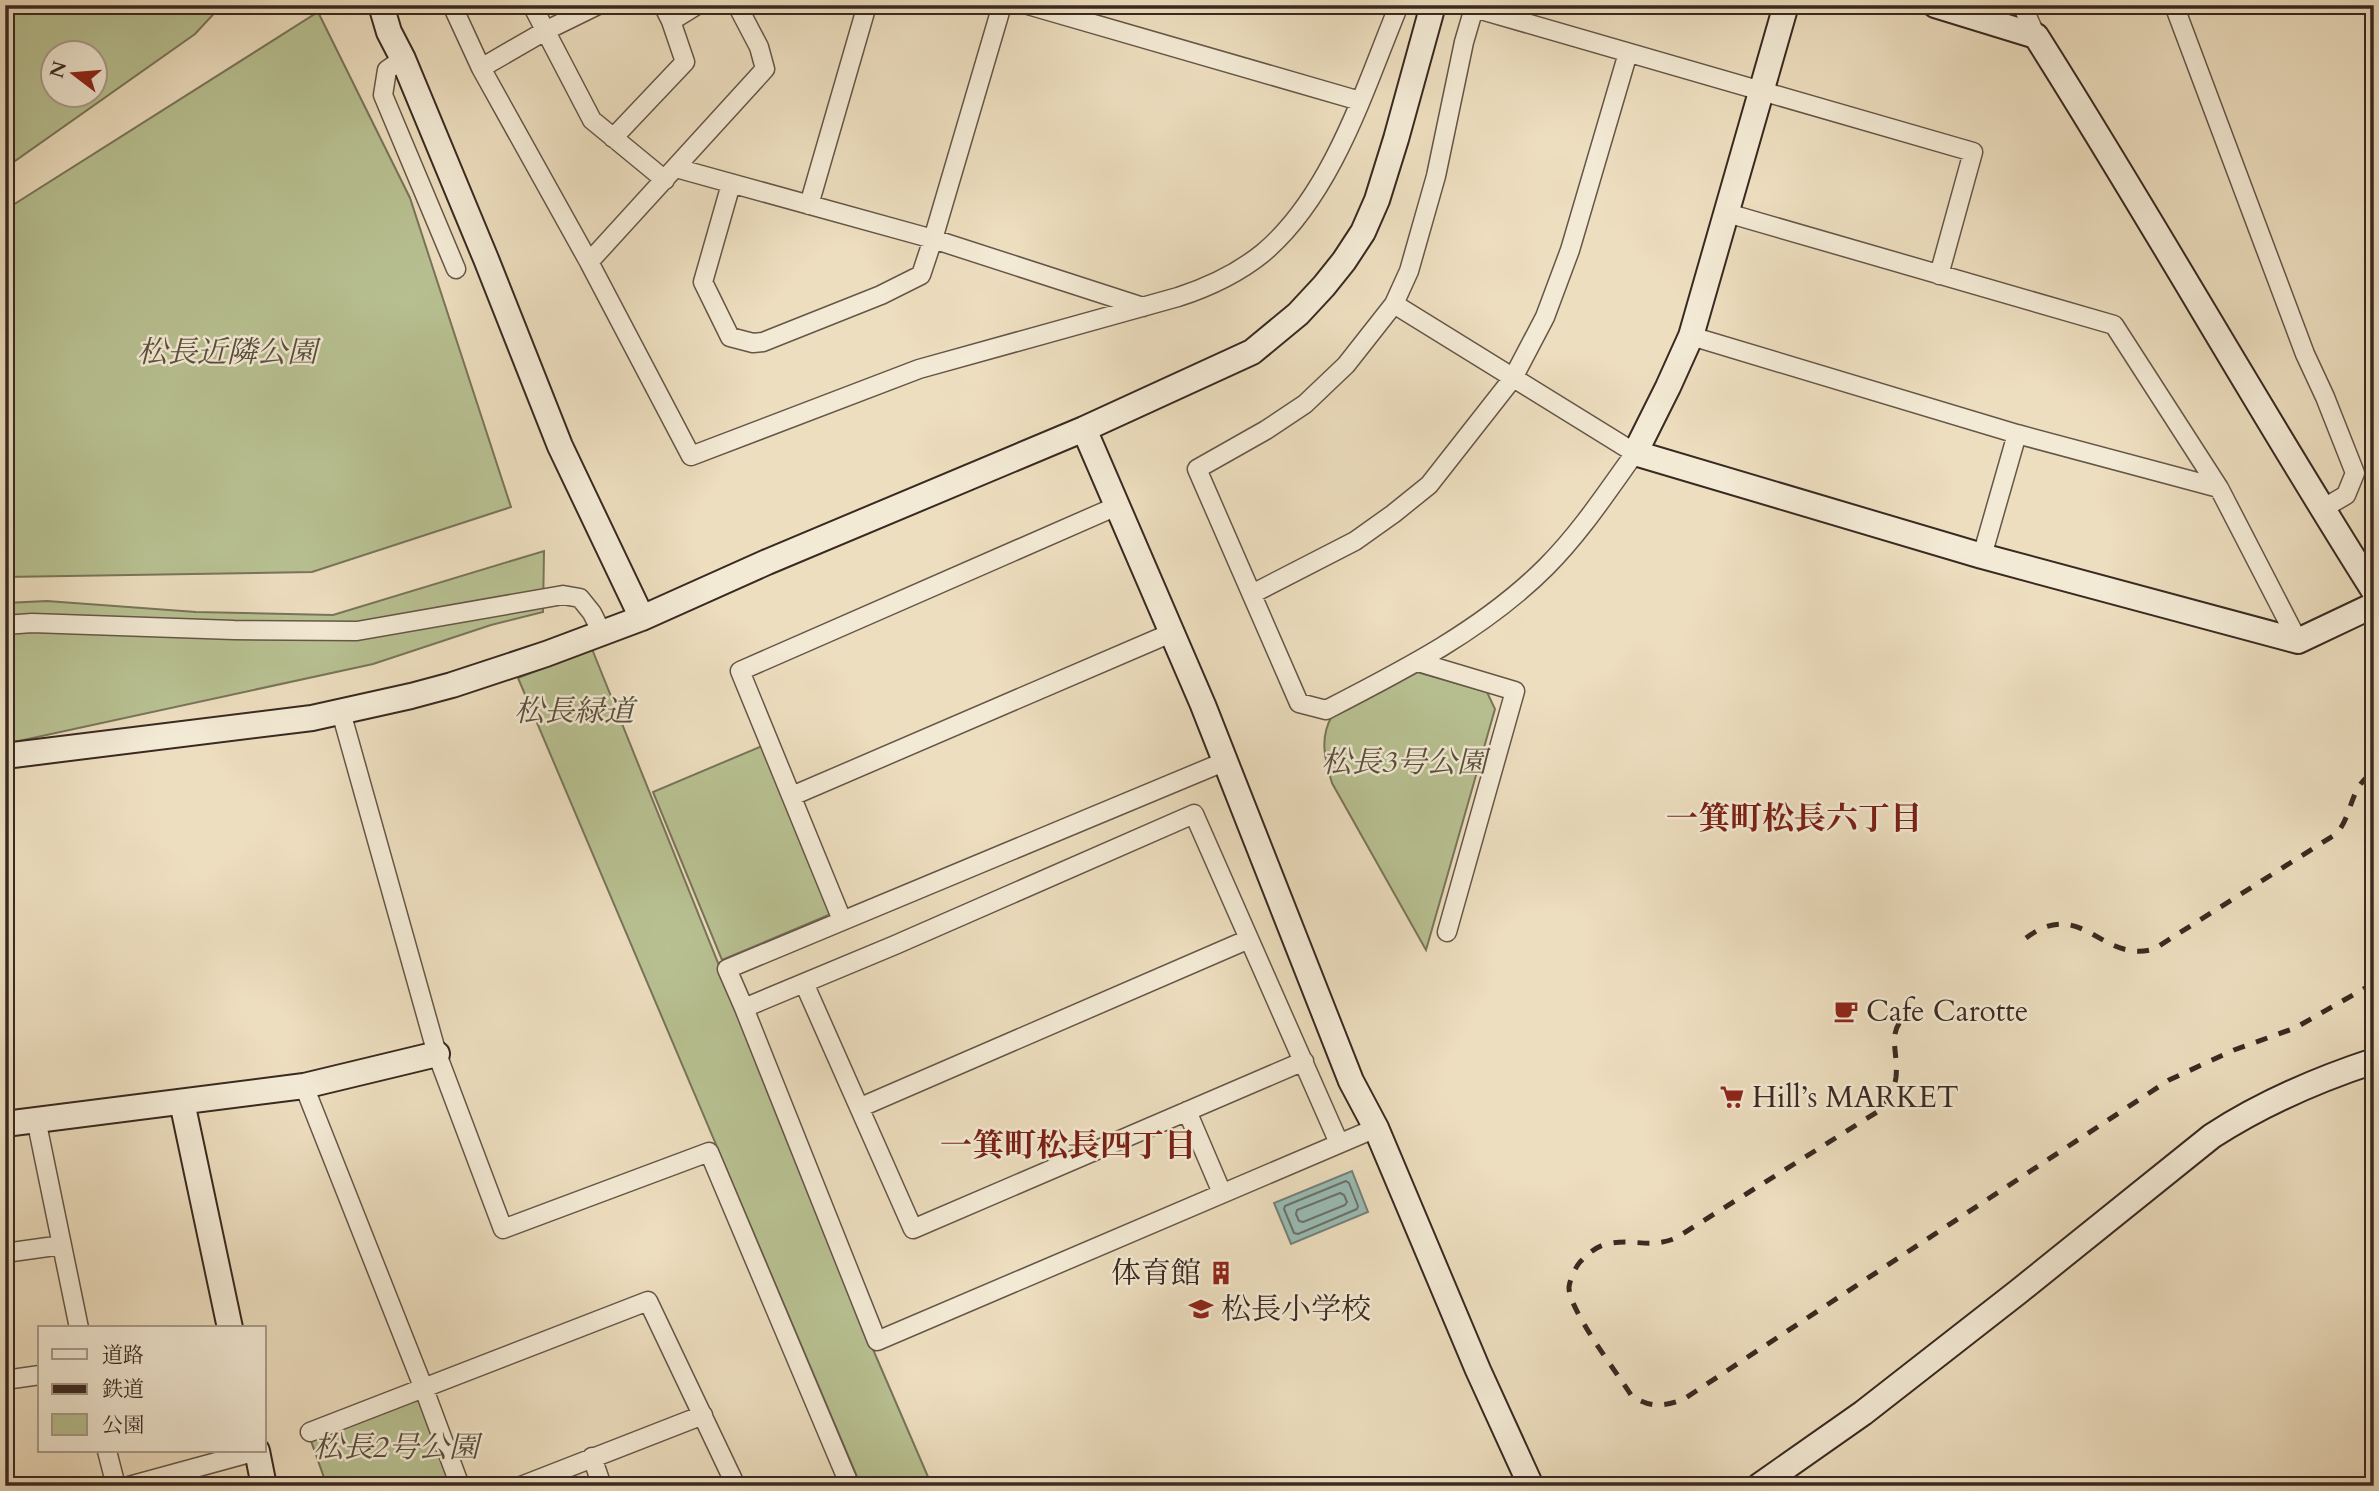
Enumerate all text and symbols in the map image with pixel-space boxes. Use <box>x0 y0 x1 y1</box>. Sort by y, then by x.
north arrow <box>38 38 108 108</box>
text: N <box>44 58 74 81</box>
park label: 松長近隣公園 <box>137 332 322 373</box>
park label: 松長緑道 <box>514 691 638 732</box>
park label: 松長3号公園 <box>1321 742 1492 783</box>
district label: 一箕町松長六丁目 <box>1666 797 1922 841</box>
place label: Cafe Carotte <box>1866 991 2028 1032</box>
cafe icon: Cafe Carotte <box>1832 997 1860 1025</box>
place label: Hill’s MARKET <box>1752 1077 1959 1118</box>
supermarket icon: Hill’s MARKET <box>1718 1083 1746 1111</box>
district label: 一箕町松長四丁目 <box>940 1124 1196 1168</box>
place label: 体育館 <box>1111 1253 1201 1294</box>
building icon: 体育館 <box>1207 1259 1235 1287</box>
place label: 松長小学校 <box>1221 1289 1371 1330</box>
school or university icon: 松長小学校 <box>1187 1295 1215 1323</box>
legend <box>38 1326 266 1452</box>
text: 道路 <box>102 1341 144 1370</box>
text: 鉄道 <box>102 1375 144 1404</box>
text: 公園 <box>102 1411 144 1440</box>
park label: 松長2号公園 <box>313 1427 484 1468</box>

